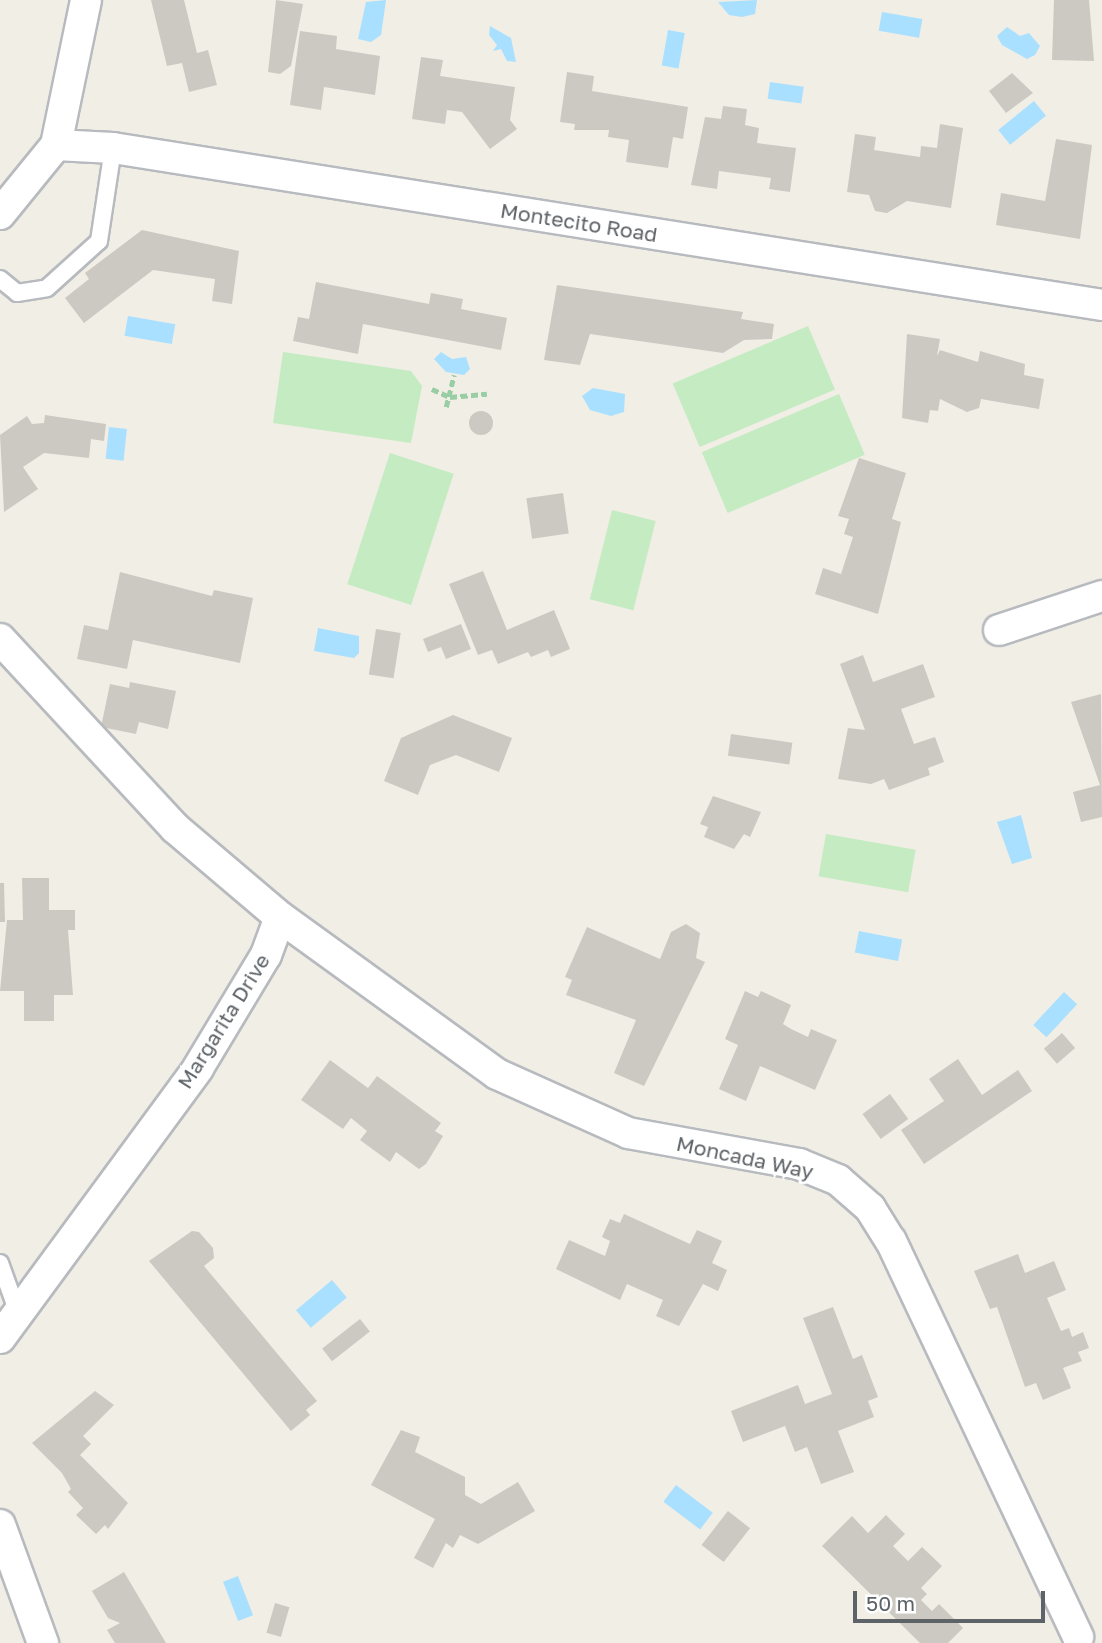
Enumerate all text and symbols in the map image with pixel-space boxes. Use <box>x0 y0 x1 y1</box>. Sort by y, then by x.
street label: Montecito Road <box>499 197 659 247</box>
street label: Margarita Drive <box>171 949 275 1093</box>
street label: Moncada Way <box>674 1130 816 1184</box>
scale bar <box>857 1576 1050 1620</box>
text: 50 m <box>866 1590 915 1616</box>

